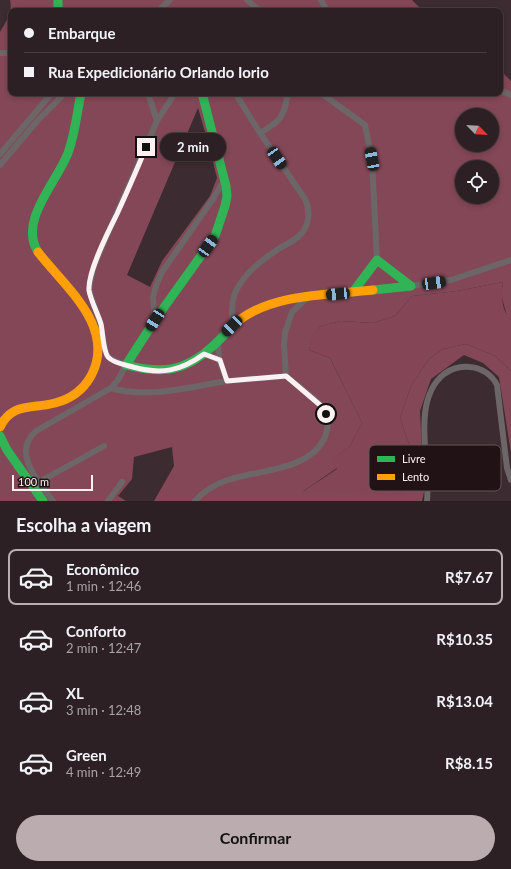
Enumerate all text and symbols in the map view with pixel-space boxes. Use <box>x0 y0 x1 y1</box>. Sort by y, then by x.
text: Embarque <box>48 24 116 42</box>
text: Rua Expedicionário Orlando Iorio <box>48 63 269 81</box>
north arrow <box>455 108 499 152</box>
map controls <box>455 108 499 204</box>
callout: 2 min <box>160 133 226 161</box>
route end <box>137 138 155 156</box>
text: 2 min <box>177 139 209 155</box>
car <box>265 145 289 171</box>
car <box>364 146 380 172</box>
button: locate <box>455 160 499 204</box>
car <box>196 233 220 259</box>
car <box>421 275 447 291</box>
car <box>326 287 350 301</box>
car <box>143 307 167 333</box>
car <box>219 313 245 339</box>
route start <box>317 405 335 423</box>
legend <box>369 445 501 491</box>
text: Livre <box>402 452 426 465</box>
text: Lento <box>402 470 429 483</box>
scale bar <box>12 473 93 492</box>
text: 100 m <box>18 475 49 488</box>
text: Escolha a viagem <box>16 514 151 536</box>
icon: car <box>18 559 54 595</box>
text: Econômico <box>66 560 139 578</box>
text: R$7.67 <box>445 568 493 586</box>
text: 1 min · 12:46 <box>66 578 141 594</box>
icon: car <box>18 621 54 657</box>
text: Conforto <box>66 622 126 640</box>
text: R$10.35 <box>436 630 493 648</box>
text: 2 min · 12:47 <box>66 640 141 656</box>
icon: car <box>18 683 54 719</box>
text: XL <box>66 684 84 702</box>
text: R$13.04 <box>436 692 493 710</box>
text: 3 min · 12:48 <box>66 702 141 718</box>
icon: car <box>18 745 54 781</box>
text: Green <box>66 746 107 764</box>
text: R$8.15 <box>445 754 493 772</box>
text: 4 min · 12:49 <box>66 764 141 780</box>
button: Confirmar <box>16 815 495 861</box>

